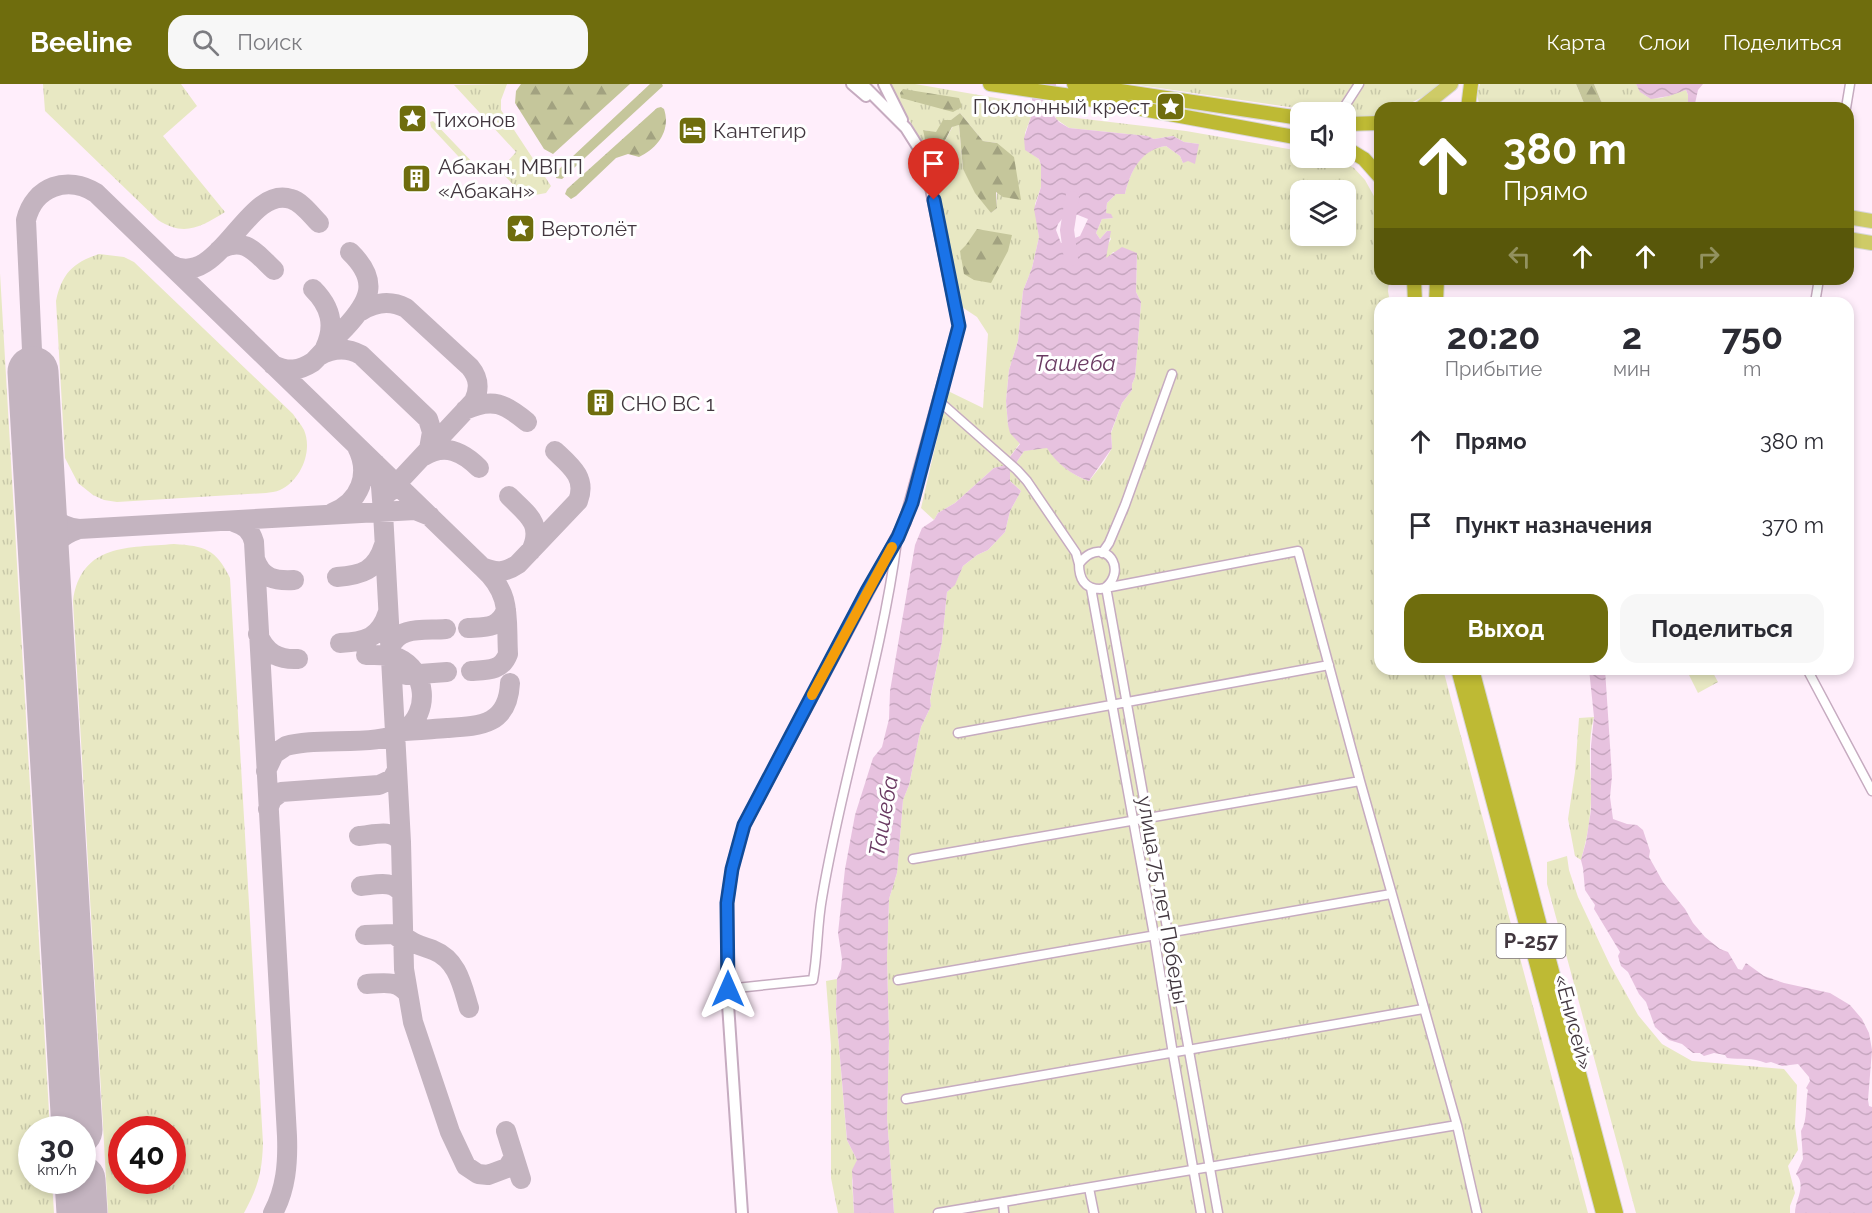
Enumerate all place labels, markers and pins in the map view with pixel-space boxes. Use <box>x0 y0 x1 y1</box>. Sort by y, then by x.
place icon: Поклонный крест <box>1155 90 1187 122</box>
place label: Поклонный крест <box>973 94 1150 119</box>
place icon: Тихонов <box>396 103 428 135</box>
place label: Тихонов <box>433 107 515 132</box>
hotel icon: Кантегир <box>676 114 708 146</box>
place label: Кантегир <box>713 118 806 143</box>
pin <box>908 138 959 200</box>
place label: Абакан, МВПП «Абакан» <box>438 154 583 203</box>
building icon: Абакан, МВПП «Абакан» <box>401 162 433 194</box>
place icon: Вертолёт <box>504 212 536 244</box>
place label: Вертолёт <box>541 216 637 241</box>
building icon: СНО ВС 1 <box>584 387 616 419</box>
place label: СНО ВС 1 <box>621 391 715 416</box>

